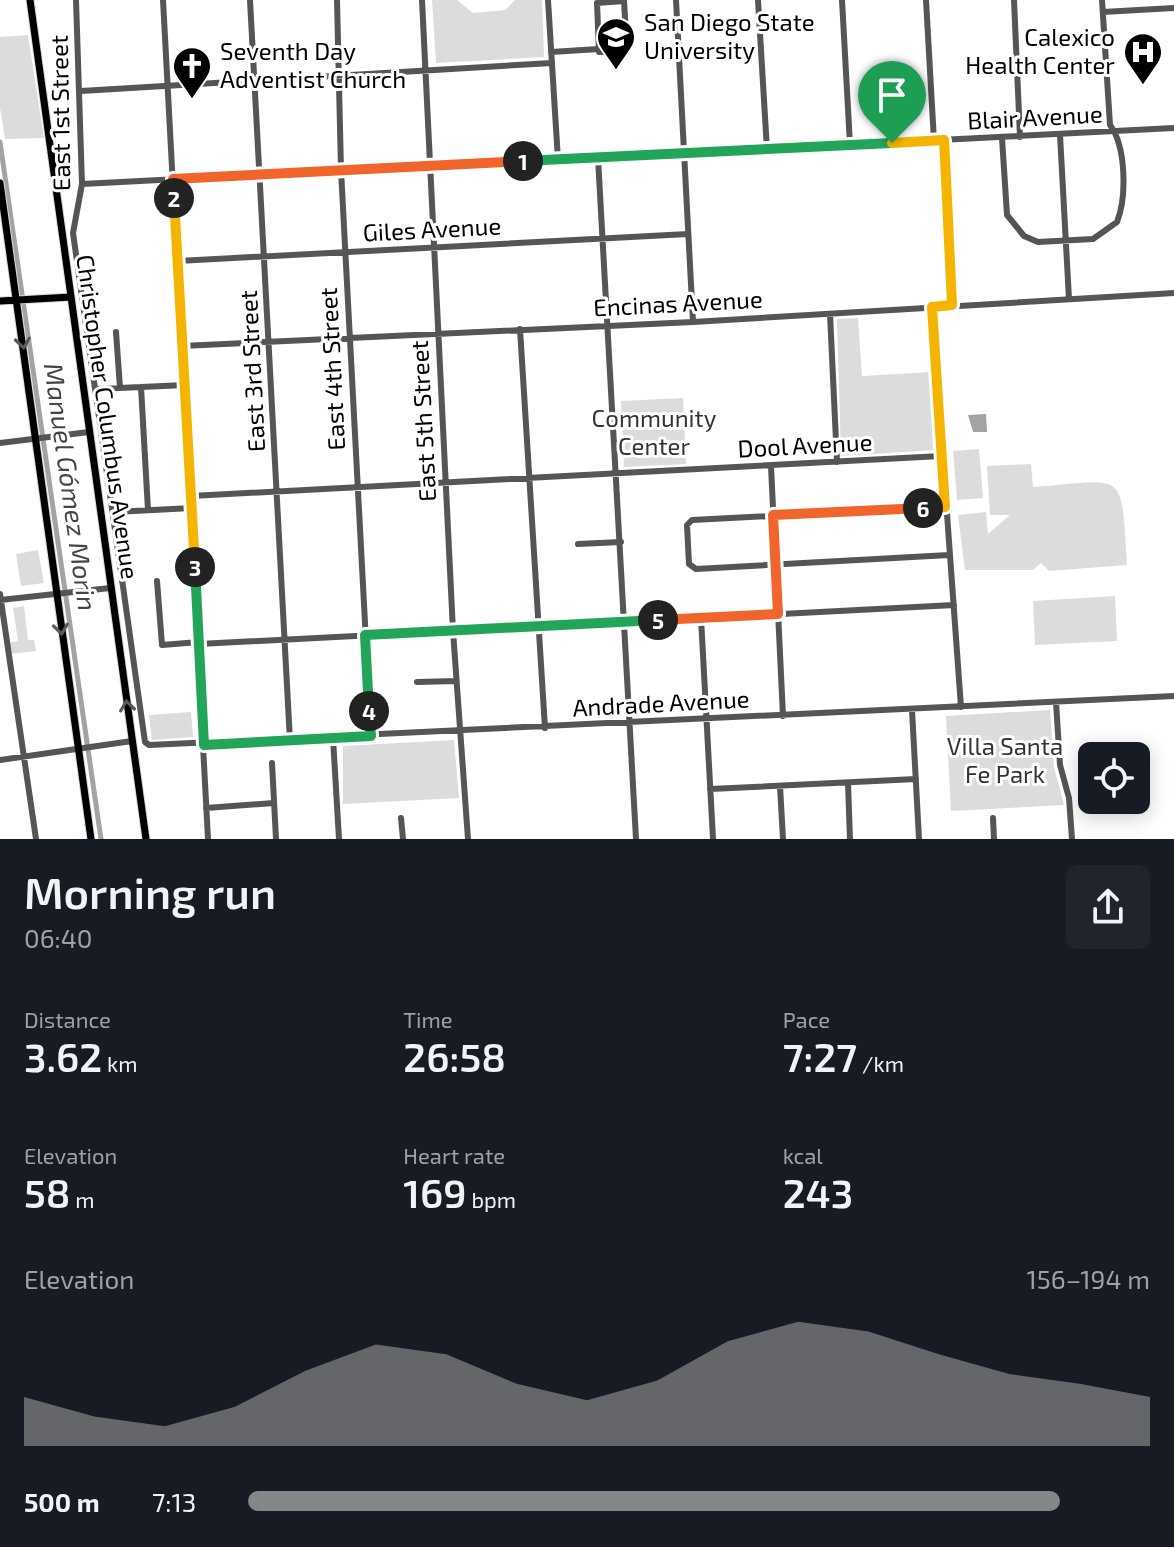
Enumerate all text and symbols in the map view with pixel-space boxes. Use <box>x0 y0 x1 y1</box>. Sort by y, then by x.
place label: San Diego State University <box>644 7 815 64</box>
school or university icon: San Diego State University <box>595 16 637 71</box>
place label: Calexico Health Center <box>965 22 1115 79</box>
hospital icon: Calexico Health Center <box>1122 31 1164 86</box>
street label: East 1st Street <box>44 35 75 191</box>
place label: Seventh Day Adventist Church <box>220 36 406 93</box>
church icon: Seventh Day Adventist Church <box>171 45 213 100</box>
pin <box>858 61 926 143</box>
icon: arrive <box>870 73 914 117</box>
street label: Blair Avenue <box>967 98 1103 135</box>
pin: 1 <box>503 141 543 181</box>
text: 1 <box>518 148 528 174</box>
pin: 2 <box>154 178 194 218</box>
text: 2 <box>168 185 180 211</box>
street label: Giles Avenue <box>362 210 502 247</box>
street label: Christopher Columbus Avenue <box>71 253 146 581</box>
street label: Encinas Avenue <box>592 284 763 321</box>
street label: East 4th Street <box>313 287 350 451</box>
street label: East 3rd Street <box>233 290 270 453</box>
one-way arrow <box>14 337 31 350</box>
street label: East 5th Street <box>404 340 441 502</box>
water label: Manuel Gómez Morin <box>39 361 104 613</box>
park label: Community Center <box>592 403 717 460</box>
street label: Dool Avenue <box>737 426 873 463</box>
pin: 6 <box>903 488 943 528</box>
text: 6 <box>917 495 929 521</box>
pin: 3 <box>175 547 215 587</box>
text: 3 <box>189 554 201 580</box>
pin: 5 <box>638 600 678 640</box>
text: 5 <box>652 607 664 633</box>
one-way arrow <box>52 622 69 636</box>
street label: Andrade Avenue <box>572 683 750 722</box>
pin: 4 <box>349 691 389 731</box>
text: 4 <box>362 698 376 724</box>
one-way arrow <box>119 700 136 713</box>
park label: Villa Santa Fe Park <box>947 731 1063 788</box>
map controls <box>1078 742 1150 814</box>
button: locate <box>1078 742 1150 814</box>
text: Morning run <box>24 865 276 918</box>
button: share <box>1066 865 1150 949</box>
text: 06:40 <box>24 922 92 953</box>
text: Distance <box>24 1006 111 1032</box>
text: Time <box>403 1006 453 1032</box>
text: Pace <box>783 1006 830 1032</box>
text: 3.62 <box>24 1032 102 1080</box>
text: 26:58 <box>403 1032 506 1080</box>
text: 7:27 <box>783 1032 857 1080</box>
text: km <box>102 1050 138 1076</box>
text: /km <box>857 1050 904 1076</box>
text: Elevation <box>24 1142 117 1168</box>
text: Heart rate <box>403 1142 505 1168</box>
text: kcal <box>783 1142 823 1168</box>
text: 58 <box>24 1168 70 1216</box>
text: 169 <box>403 1168 467 1216</box>
text: 243 <box>783 1168 853 1216</box>
text: m <box>70 1186 95 1212</box>
text: bpm <box>467 1186 516 1212</box>
text: Elevation <box>24 1263 134 1294</box>
text: 156–194 m <box>1026 1263 1150 1294</box>
text: 500 m <box>24 1486 100 1517</box>
text: 7:13 <box>152 1486 196 1517</box>

